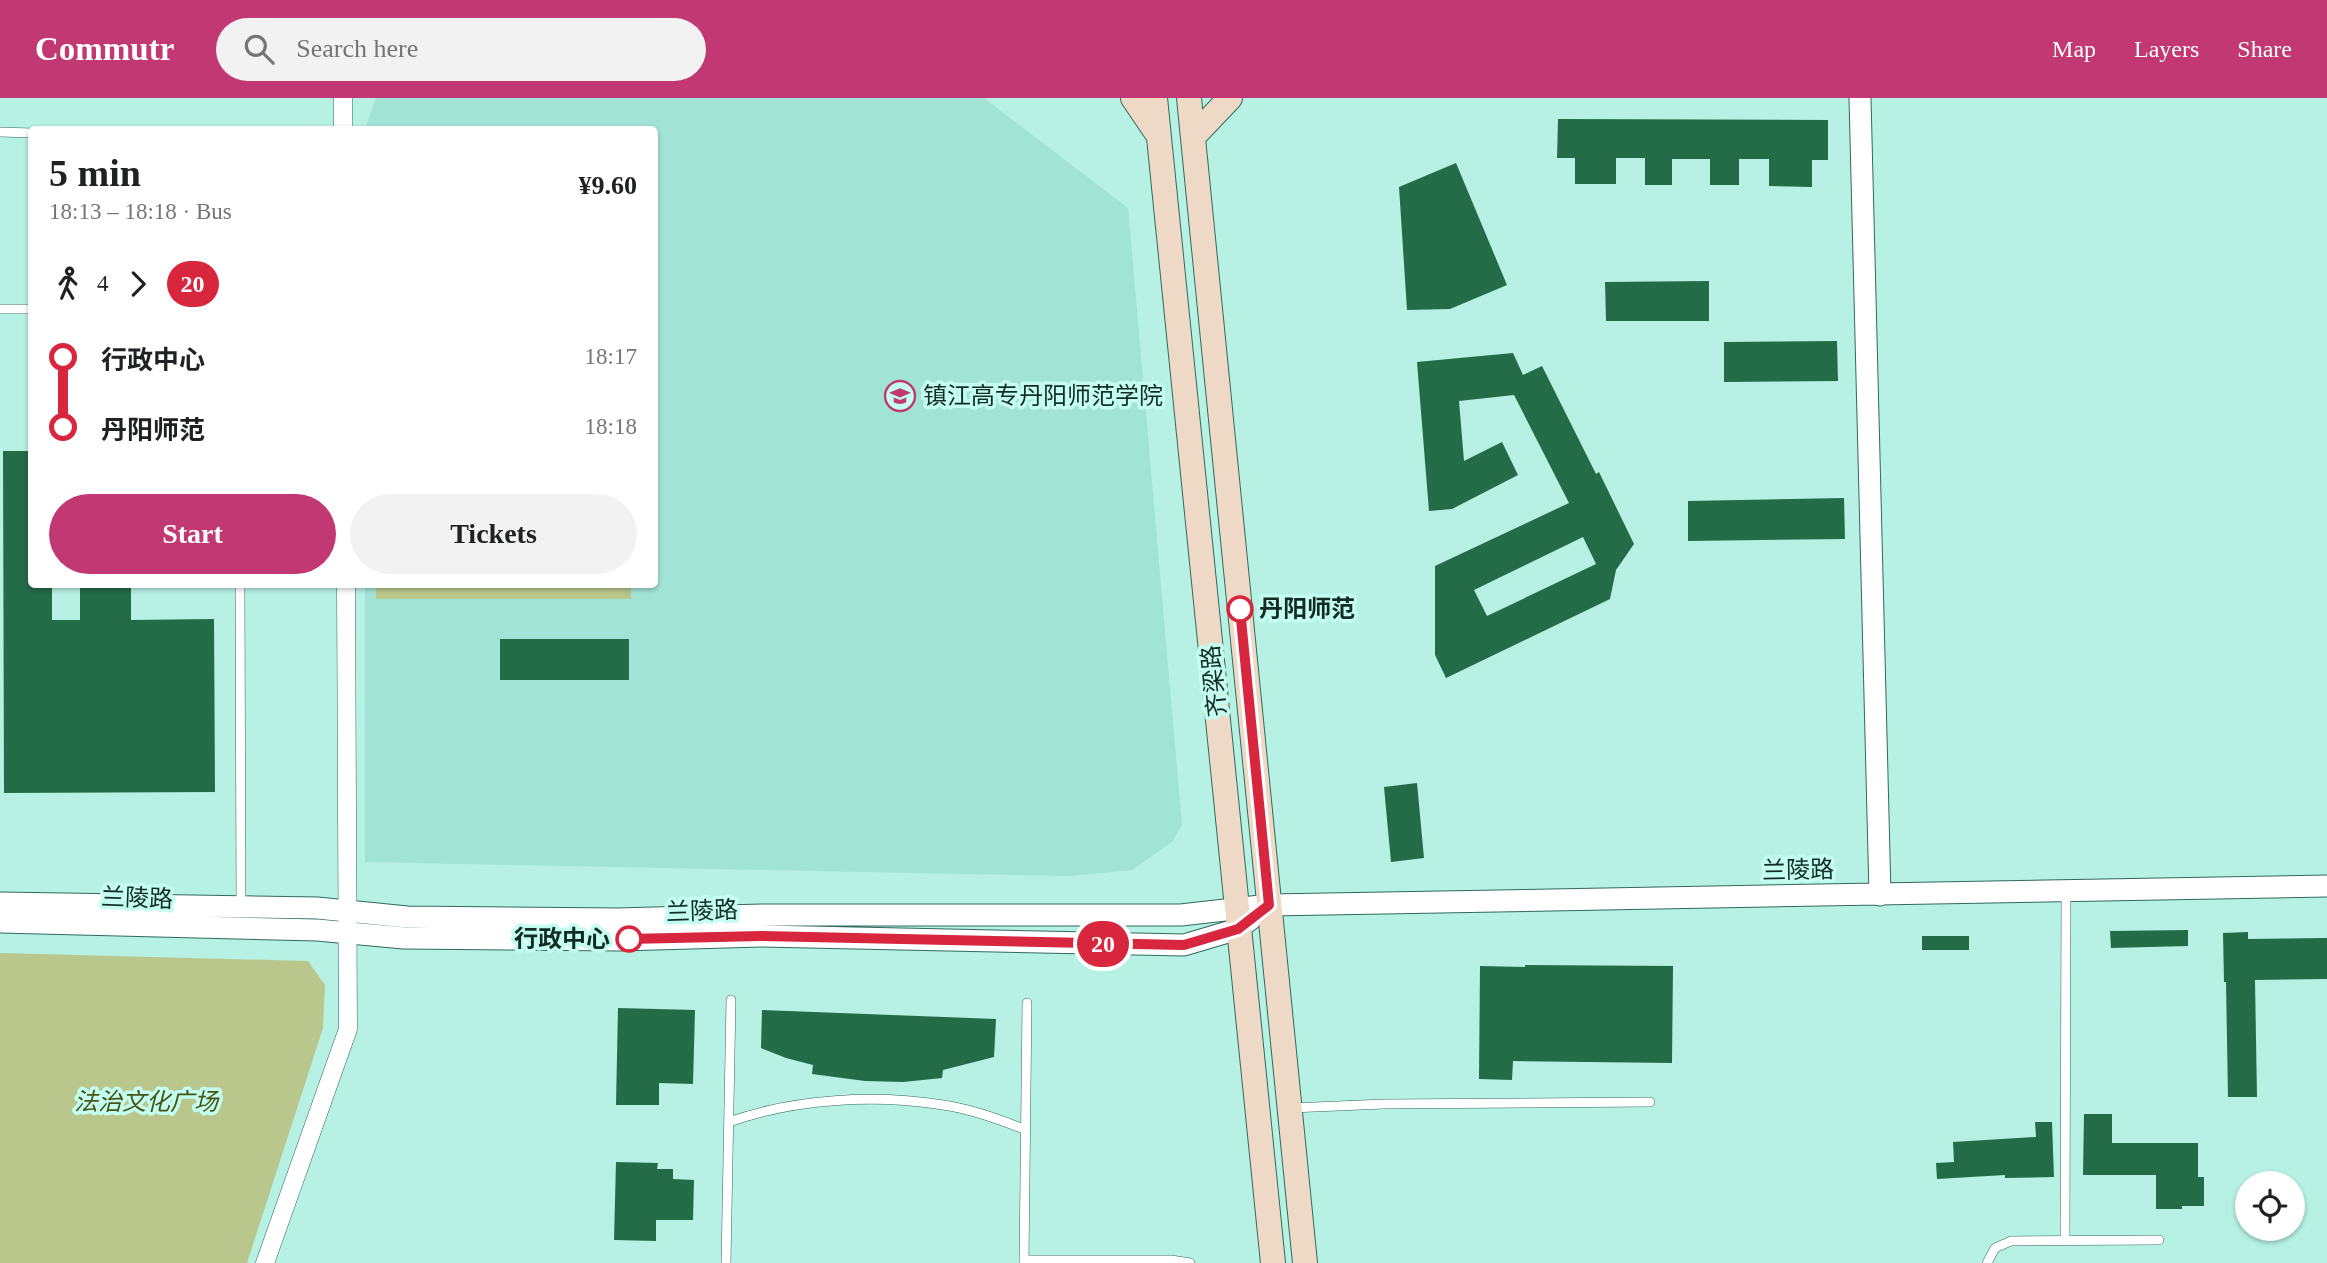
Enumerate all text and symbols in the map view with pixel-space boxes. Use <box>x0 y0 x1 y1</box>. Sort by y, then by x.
search box <box>216 18 706 81</box>
icon: search <box>240 30 278 68</box>
text: Commutr <box>35 31 174 67</box>
text: Search here <box>296 34 418 63</box>
text: Map <box>2052 36 2096 62</box>
text: Layers <box>2134 36 2199 62</box>
text: Share <box>2237 36 2292 62</box>
text: 5 min <box>49 152 141 194</box>
text: ¥9.60 <box>579 171 637 200</box>
text: 18:13 – 18:18 · Bus <box>49 199 232 224</box>
icon: walk <box>49 265 87 303</box>
icon: forward <box>119 265 157 303</box>
text: 4 <box>97 271 109 296</box>
text: 20 <box>181 271 205 297</box>
text: 18:17 <box>585 344 637 369</box>
text: 行政中心 <box>101 346 205 375</box>
school or university icon: 镇江高专丹阳师范学院 <box>883 379 917 413</box>
place label: 镇江高专丹阳师范学院 <box>923 383 1163 409</box>
text: 18:18 <box>585 414 637 439</box>
text: 丹阳师范 <box>101 416 205 445</box>
button: Start <box>49 494 336 574</box>
button: Tickets <box>350 494 637 574</box>
marker: 丹阳师范 <box>1227 596 1253 622</box>
place label: 丹阳师范 <box>1259 596 1355 622</box>
street label: 齐梁路 <box>1197 644 1231 718</box>
street label: 兰陵路 <box>1762 856 1834 884</box>
street label: 兰陵路 <box>101 884 173 912</box>
street label: 兰陵路 <box>666 897 738 925</box>
line badge: 20 <box>1072 921 1134 967</box>
place label: 行政中心 <box>514 926 610 952</box>
marker: 行政中心 <box>616 926 642 952</box>
text: 20 <box>1091 931 1115 957</box>
park label: 法治文化广场 <box>74 1089 220 1115</box>
map controls <box>2235 1171 2305 1241</box>
button: locate <box>2235 1171 2305 1241</box>

